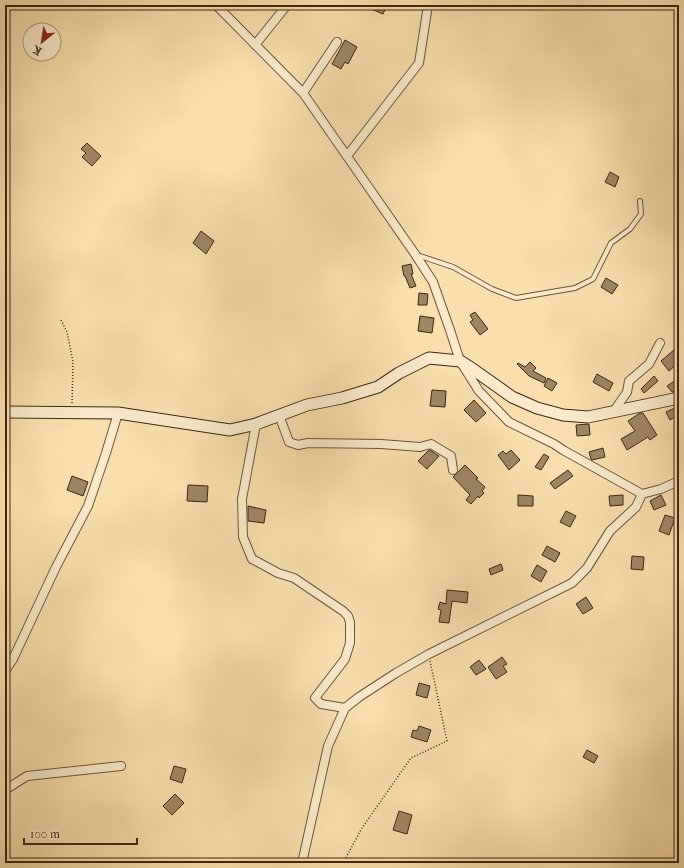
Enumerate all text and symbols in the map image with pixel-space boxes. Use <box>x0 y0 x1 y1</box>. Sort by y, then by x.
north arrow <box>22 22 62 62</box>
text: K <box>30 42 44 58</box>
scale bar <box>24 820 137 846</box>
text: 100 m <box>30 827 60 841</box>

